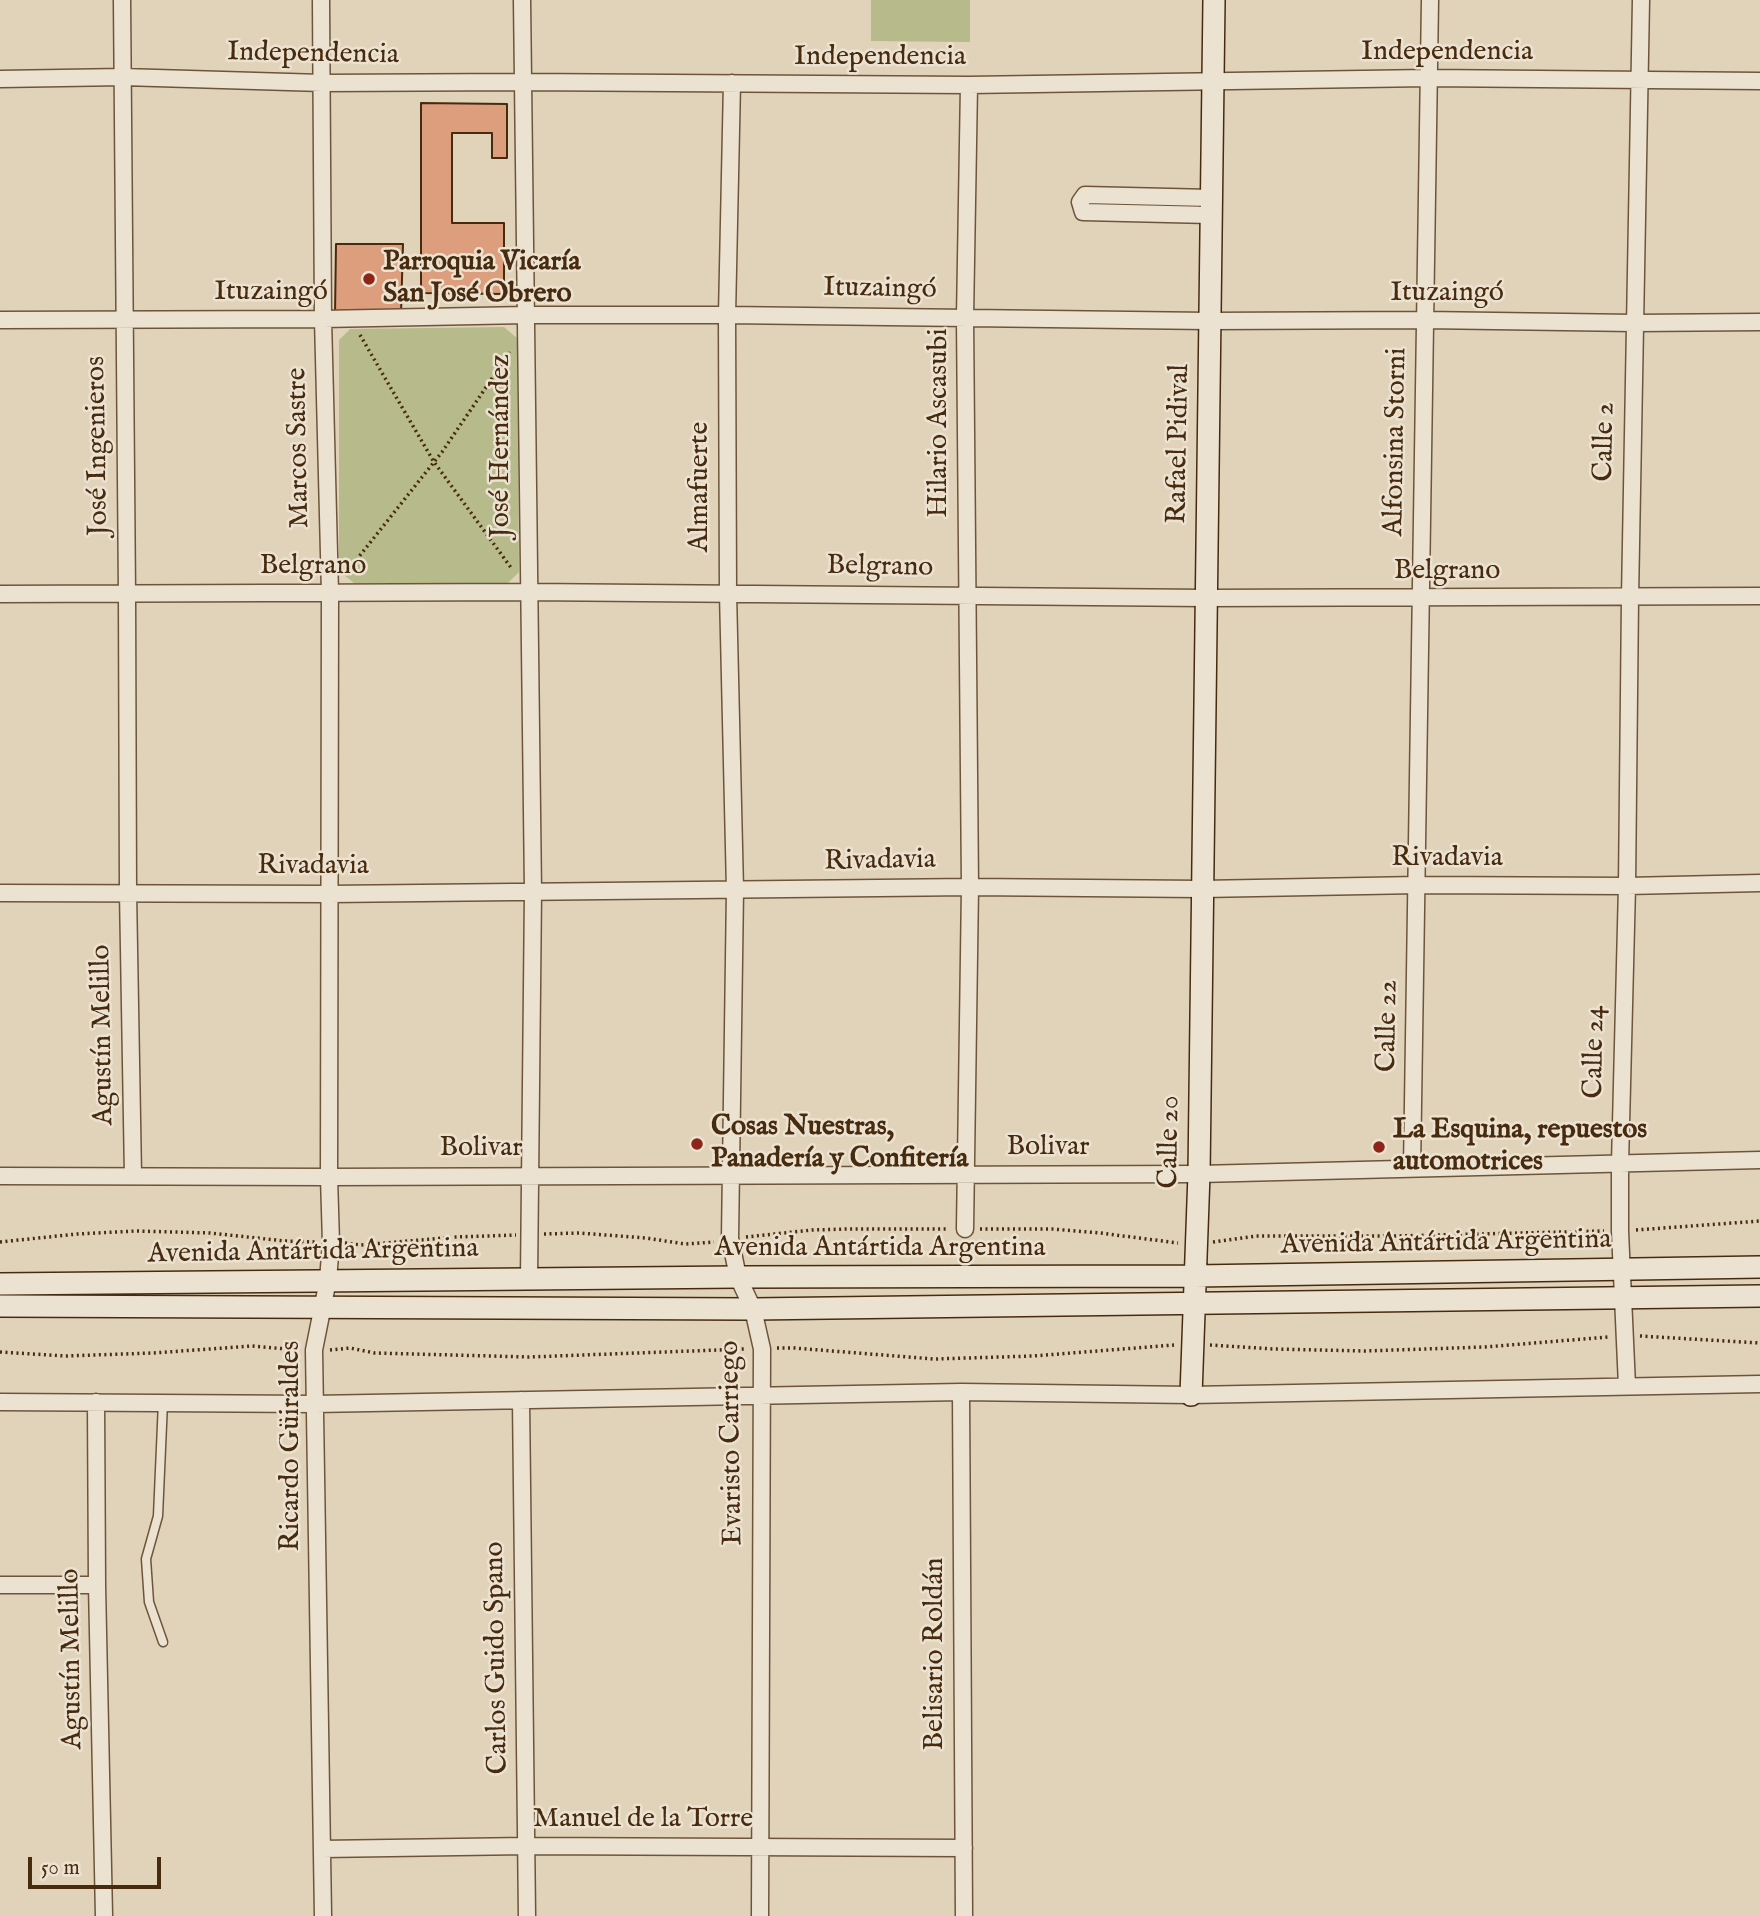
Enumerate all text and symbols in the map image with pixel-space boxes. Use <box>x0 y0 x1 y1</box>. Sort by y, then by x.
street label: Independencia <box>1361 36 1533 70</box>
street label: Independencia <box>227 37 399 73</box>
street label: Independencia <box>794 41 966 75</box>
place label: Parroquia Vicaría San José Obrero <box>383 246 581 312</box>
marker: Parroquia Vicaría San José Obrero <box>361 271 377 287</box>
street label: Ituzaingó <box>823 272 937 308</box>
street label: Ituzaingó <box>214 276 328 310</box>
street label: Ituzaingó <box>1390 277 1504 311</box>
street label: Hilario Ascasubi <box>923 328 957 518</box>
street label: Alfonsina Storni <box>1379 347 1415 537</box>
street label: José Hernández <box>485 354 519 538</box>
street label: José Ingenieros <box>81 356 117 536</box>
street label: Rafael Pidival <box>1162 364 1198 524</box>
street label: Marcos Sastre <box>282 367 318 529</box>
street label: Calle 2 <box>1589 402 1623 482</box>
street label: Almafuerte <box>684 422 718 552</box>
street label: Belgrano <box>260 550 366 584</box>
street label: Belgrano <box>826 550 934 586</box>
street label: Belgrano <box>1394 555 1500 589</box>
street label: Rivadavia <box>1391 842 1503 876</box>
street label: Rivadavia <box>824 844 936 880</box>
street label: Rivadavia <box>257 850 369 884</box>
street label: Agustín Melillo <box>86 944 122 1126</box>
street label: Calle 22 <box>1371 979 1407 1073</box>
street label: Calle 24 <box>1578 1005 1614 1099</box>
street label: Calle 20 <box>1153 1095 1189 1189</box>
place label: Cosas Nuestras, Panadería y Confitería <box>711 1111 968 1177</box>
place label: La Esquina, repuestos automotrices <box>1393 1114 1647 1180</box>
street label: Bolivar <box>1006 1131 1090 1165</box>
street label: Bolivar <box>439 1132 523 1166</box>
marker: Cosas Nuestras, Panadería y Confitería <box>689 1136 705 1152</box>
marker: La Esquina, repuestos automotrices <box>1371 1139 1387 1155</box>
street label: Avenida Antártida Argentina <box>1280 1224 1612 1264</box>
street label: Avenida Antártida Argentina <box>715 1232 1045 1266</box>
street label: Avenida Antártida Argentina <box>147 1233 479 1273</box>
street label: Evaristo Carriego <box>714 1340 752 1546</box>
street label: Ricardo Güiraldes <box>275 1341 309 1551</box>
street label: Carlos Guido Spano <box>479 1541 517 1775</box>
street label: Belisario Roldán <box>919 1558 953 1750</box>
street label: Agustín Melillo <box>55 1568 91 1750</box>
street label: Manuel de la Torre <box>533 1803 753 1837</box>
scale bar <box>32 1842 164 1886</box>
text: 50 m <box>41 1855 80 1882</box>

